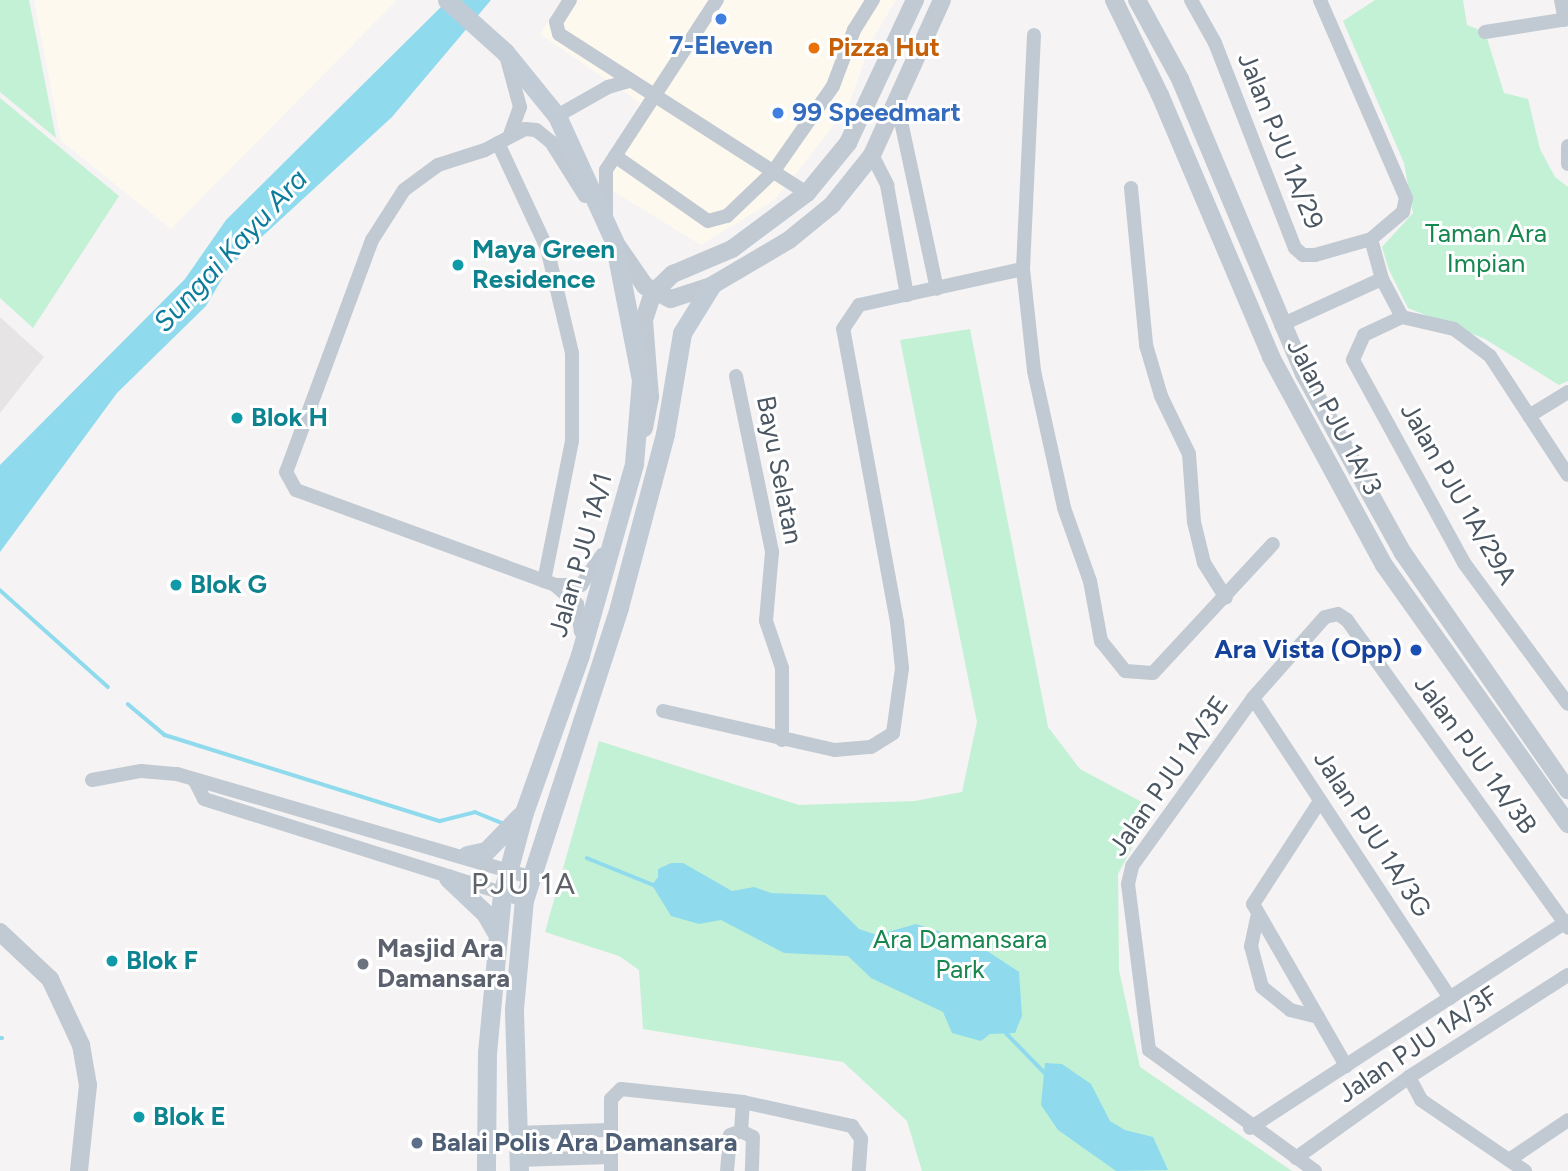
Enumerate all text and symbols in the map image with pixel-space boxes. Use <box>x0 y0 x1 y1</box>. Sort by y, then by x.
marker: 7-Eleven <box>713 11 729 27</box>
place label: 7-Eleven <box>669 30 773 62</box>
place label: Pizza Hut <box>828 32 940 64</box>
marker: Pizza Hut <box>806 40 822 56</box>
street label: Jalan PJU 1A/29 <box>1230 48 1330 234</box>
place label: 99 Speedmart <box>792 97 961 129</box>
marker: 99 Speedmart <box>770 105 786 121</box>
water label: Sungai Kayu Ara <box>146 162 314 338</box>
park label: Taman Ara Impian <box>1425 218 1547 280</box>
place label: Maya Green Residence <box>472 234 615 296</box>
marker: Maya Green Residence <box>450 257 466 273</box>
street label: Jalan PJU 1A/3 <box>1280 334 1388 500</box>
street label: Bayu Selatan <box>749 393 809 547</box>
street label: Jalan PJU 1A/29A <box>1393 397 1523 591</box>
place label: Blok H <box>251 402 328 434</box>
marker: Blok H <box>229 410 245 426</box>
street label: Jalan PJU 1A/1 <box>543 469 619 641</box>
place label: Blok G <box>190 569 267 601</box>
marker: Blok G <box>168 577 184 593</box>
place label: Ara Vista (Opp) <box>1214 634 1402 666</box>
marker: Ara Vista (Opp) <box>1408 642 1424 658</box>
street label: Jalan PJU 1A/3B <box>1407 670 1543 840</box>
street label: Jalan PJU 1A/3E <box>1102 690 1236 862</box>
street label: Jalan PJU 1A/3G <box>1307 745 1437 923</box>
district label: PJU 1A <box>472 866 576 902</box>
park label: Ara Damansara Park <box>873 924 1047 986</box>
place label: Masjid Ara Damansara <box>377 933 510 995</box>
place label: Blok F <box>126 945 198 977</box>
marker: Blok F <box>104 953 120 969</box>
marker: Masjid Ara Damansara <box>355 956 371 972</box>
street label: Jalan PJU 1A/3F <box>1332 980 1504 1110</box>
place label: Blok E <box>153 1101 226 1133</box>
marker: Blok E <box>131 1109 147 1125</box>
place label: Balai Polis Ara Damansara <box>431 1127 738 1159</box>
marker: Balai Polis Ara Damansara <box>409 1135 425 1151</box>

